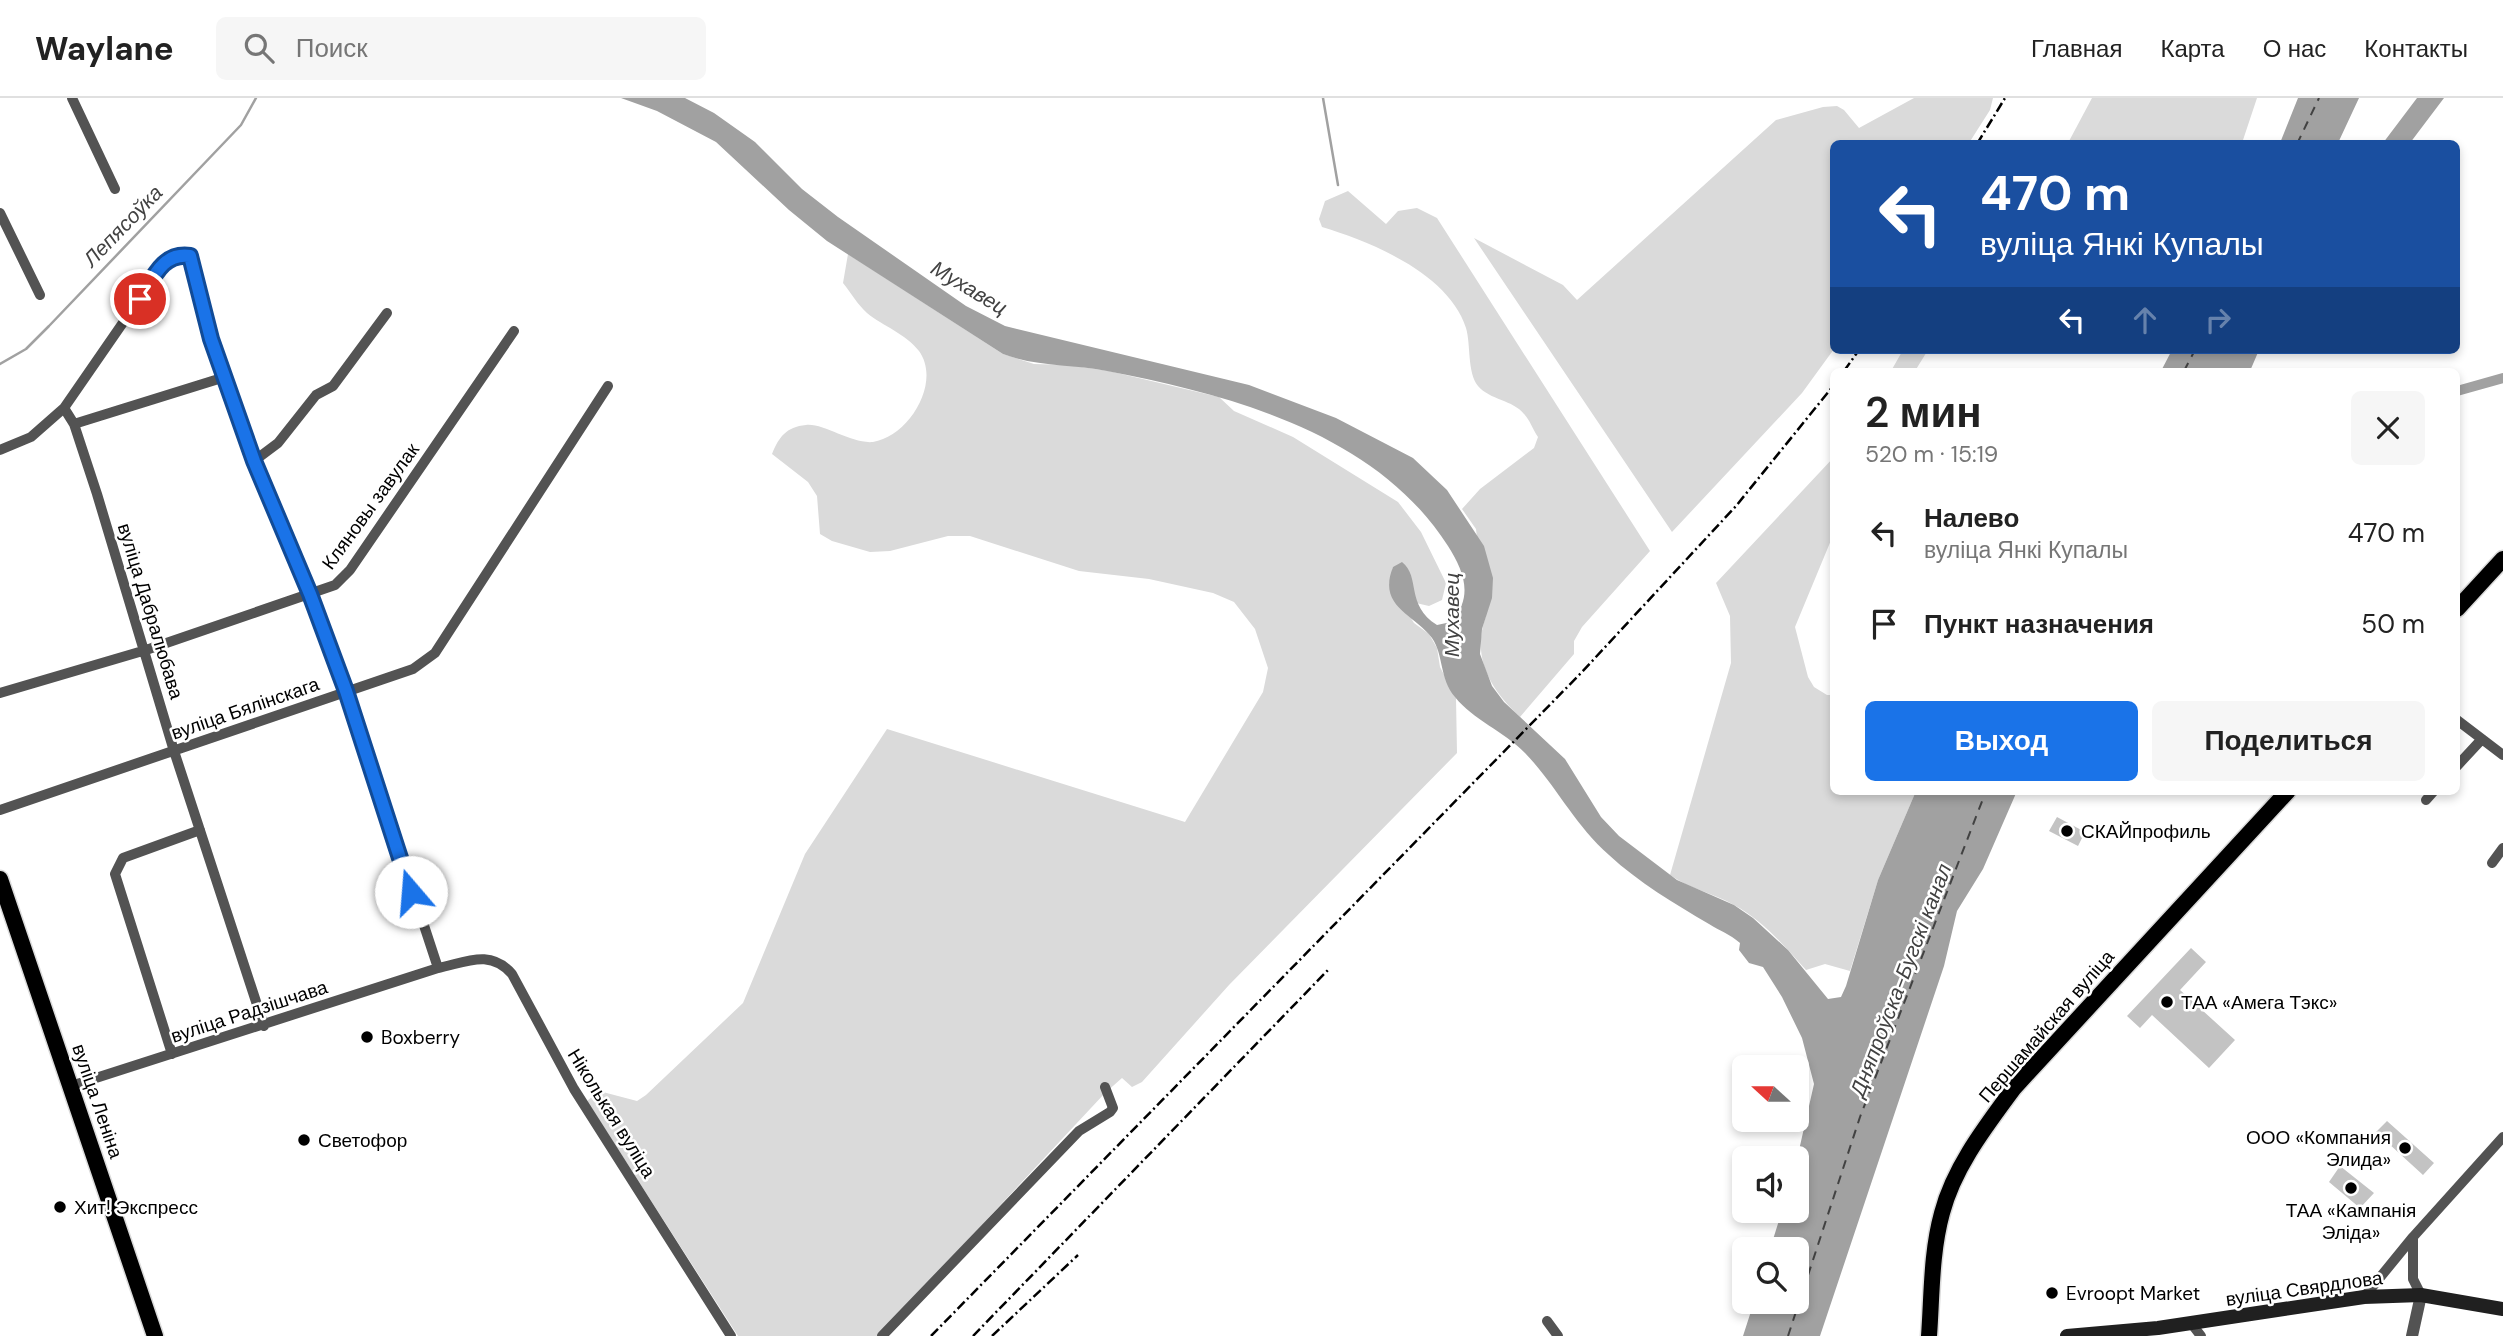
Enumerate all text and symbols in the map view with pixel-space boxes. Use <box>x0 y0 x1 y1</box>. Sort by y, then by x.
search box <box>216 17 706 80</box>
text: Waylane <box>35 27 174 70</box>
icon: search <box>240 29 278 67</box>
text: Поиск <box>296 31 368 65</box>
text: Главная <box>2031 33 2122 64</box>
text: Карта <box>2160 33 2225 64</box>
text: О нас <box>2263 33 2326 64</box>
text: Контакты <box>2364 33 2468 64</box>
text: 470 m <box>1980 161 2130 225</box>
icon: left <box>1865 168 1956 259</box>
water label: Лепясоўка <box>76 179 169 274</box>
text: вуліца Янкі Купалы <box>1980 223 2264 265</box>
water label: Мухавец <box>926 254 1012 322</box>
pin <box>110 269 170 329</box>
icon: arrive <box>121 280 159 318</box>
icon: left <box>2053 301 2091 339</box>
icon: ahead <box>2126 301 2164 339</box>
icon: right <box>2199 301 2237 339</box>
text: 2 мин <box>1865 385 1982 440</box>
button: close <box>2351 391 2425 465</box>
street label: Кляновы завулак <box>316 438 425 574</box>
text: 520 m · 15:19 <box>1865 439 1998 469</box>
text: Налево <box>1924 501 2019 535</box>
icon: left <box>1865 514 1903 552</box>
text: 470 m <box>2348 516 2425 550</box>
street label: вуліца Дабралюбава <box>112 520 189 703</box>
text: вуліца Янкі Купалы <box>1924 535 2128 565</box>
water label: Мухавец <box>1438 573 1466 657</box>
icon: arrive <box>1865 605 1903 643</box>
text: Пункт назначения <box>1924 607 2154 641</box>
text: 50 m <box>2361 607 2425 641</box>
street label: вуліца Бялінскага <box>168 671 323 746</box>
button: Выход <box>1865 701 2138 781</box>
button: Поделиться <box>2152 701 2425 781</box>
place label: СКАЙпрофиль <box>2081 819 2211 844</box>
marker: СКАЙпрофиль <box>2059 823 2075 839</box>
position arrow <box>374 855 448 929</box>
water label: Дняпроўска-Бугскі канал <box>1843 859 1958 1102</box>
street label: Першамайская вуліца <box>1973 944 2120 1108</box>
street label: вуліца Радзішчава <box>168 974 331 1049</box>
place label: ТАА «Амега Тэкс» <box>2181 990 2337 1015</box>
marker: ТАА «Амега Тэкс» <box>2159 994 2175 1010</box>
place label: Boxberry <box>381 1025 460 1050</box>
marker: Boxberry <box>359 1029 375 1045</box>
street label: вуліца Леніна <box>66 1041 129 1162</box>
street label: Ніколькая вуліца <box>562 1044 662 1183</box>
north arrow <box>1732 1055 1810 1132</box>
map controls <box>1732 1055 1809 1314</box>
place label: ООО «Компания Элида» <box>2246 1125 2391 1172</box>
place label: Светофор <box>318 1128 407 1153</box>
marker: Светофор <box>296 1132 312 1148</box>
marker: ООО «Компания Элида» <box>2397 1140 2413 1156</box>
button: sound <box>1732 1146 1809 1223</box>
marker: ТАА «Кампанія Эліда» <box>2343 1180 2359 1196</box>
place label: Хит! Экспресс <box>74 1195 198 1220</box>
place label: ТАА «Кампанія Эліда» <box>2286 1198 2416 1245</box>
marker: Хит! Экспресс <box>52 1199 68 1215</box>
button: search <box>1732 1237 1809 1314</box>
street label: вуліца Свярдлова <box>2224 1265 2384 1312</box>
place label: Evroopt Market <box>2066 1281 2200 1306</box>
marker: Evroopt Market <box>2044 1285 2060 1301</box>

